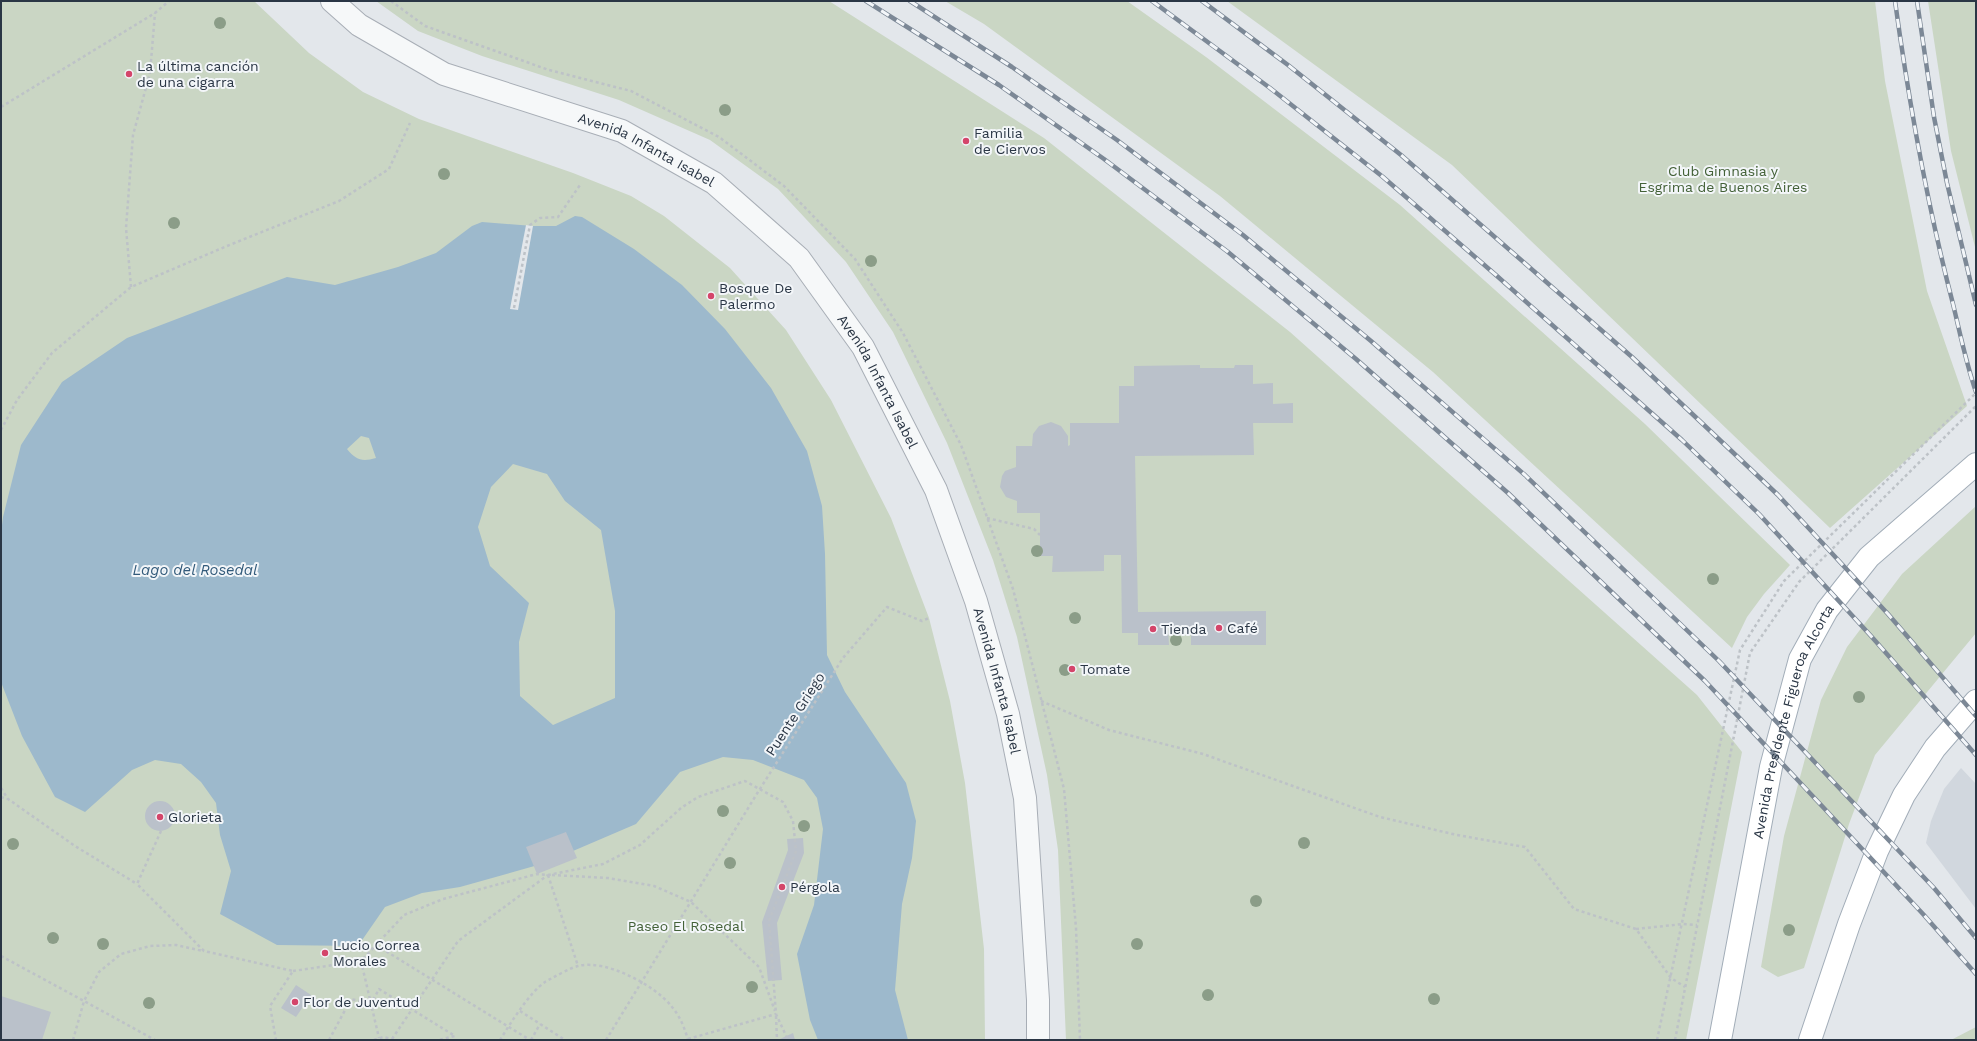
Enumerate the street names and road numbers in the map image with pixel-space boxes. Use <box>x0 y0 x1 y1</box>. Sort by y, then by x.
street label: Avenida Infanta Isabel <box>576 109 718 190</box>
street label: Avenida Infanta Isabel <box>834 311 922 452</box>
street label: Avenida Presidente Figueroa Alcorta <box>1750 601 1837 840</box>
street label: Avenida Infanta Isabel <box>970 606 1024 756</box>
street label: Puente Griego <box>762 669 828 759</box>

